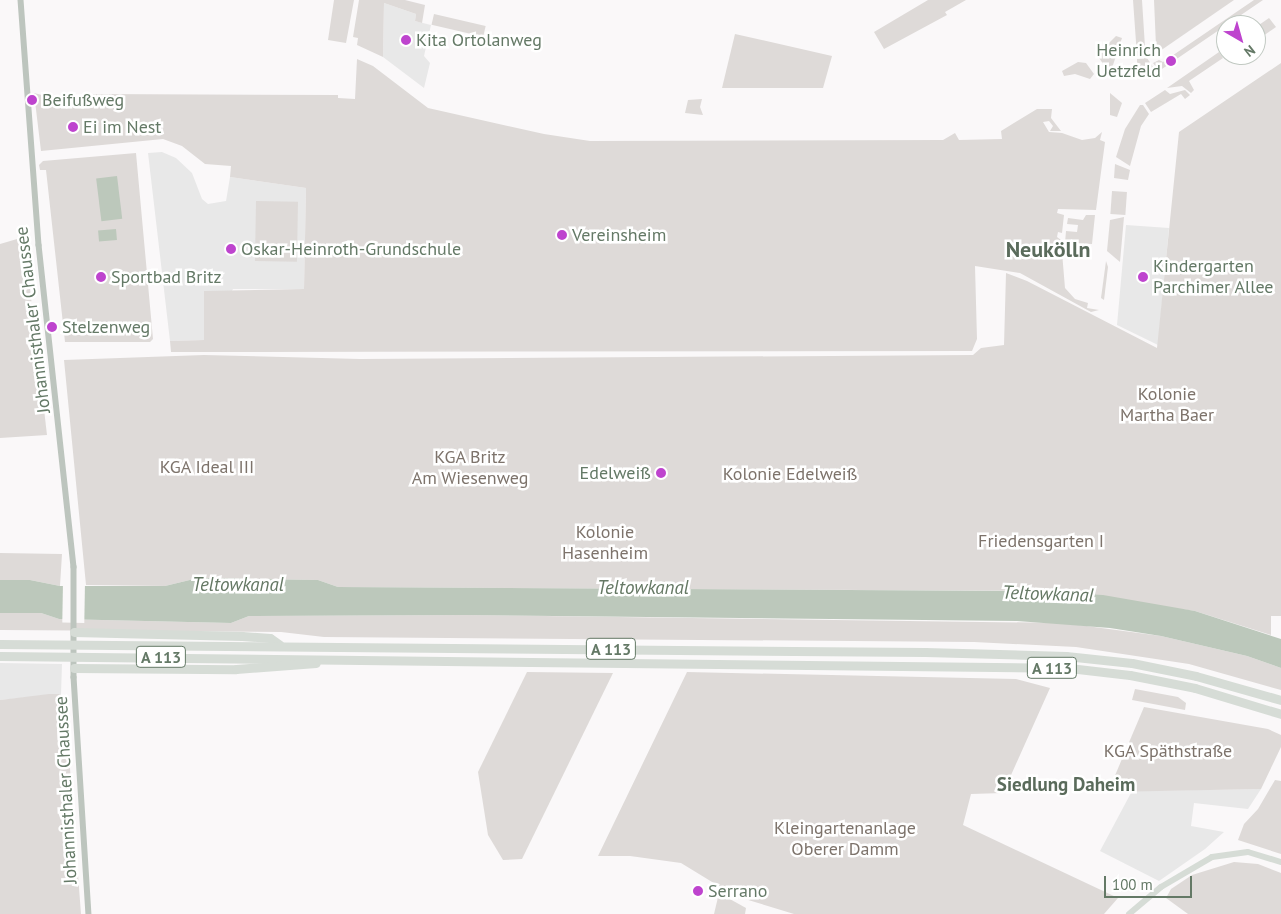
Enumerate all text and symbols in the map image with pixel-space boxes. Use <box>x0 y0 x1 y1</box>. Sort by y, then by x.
north arrow <box>1216 15 1266 65</box>
place label: Kita Ortolanweg <box>416 29 542 51</box>
marker: Kita Ortolanweg <box>400 34 412 46</box>
place label: Heinrich Uetzfeld <box>1096 40 1161 82</box>
text: N <box>1240 41 1259 61</box>
marker: Heinrich Uetzfeld <box>1165 55 1177 67</box>
place label: Beifußweg <box>42 89 124 111</box>
marker: Beifußweg <box>26 94 38 106</box>
place label: Ei im Nest <box>83 116 161 138</box>
marker: Ei im Nest <box>67 121 79 133</box>
place label: Vereinsheim <box>572 224 666 246</box>
street label: Johannisthaler Chaussee <box>11 225 55 415</box>
marker: Vereinsheim <box>556 229 568 241</box>
district label: Neukölln <box>1006 237 1090 263</box>
place label: Oskar-Heinroth-Grundschule <box>241 238 461 260</box>
marker: Oskar-Heinroth-Grundschule <box>225 243 237 255</box>
place label: Kindergarten Parchimer Allee <box>1153 256 1274 298</box>
place label: Sportbad Britz <box>111 266 221 288</box>
marker: Sportbad Britz <box>95 271 107 283</box>
marker: Kindergarten Parchimer Allee <box>1137 271 1149 283</box>
place label: Stelzenweg <box>62 316 150 338</box>
marker: Stelzenweg <box>46 321 58 333</box>
park label: Kolonie Martha Baer <box>1120 384 1214 426</box>
park label: KGA Britz Am Wiesenweg <box>411 447 529 489</box>
park label: KGA Ideal III <box>159 456 255 478</box>
place label: Edelweiß <box>580 462 651 484</box>
park label: Kolonie Edelweiß <box>723 463 857 485</box>
marker: Edelweiß <box>655 467 667 479</box>
park label: Kolonie Hasenheim <box>562 522 648 564</box>
park label: Friedensgarten I <box>978 530 1104 552</box>
water label: Teltowkanal <box>192 574 284 596</box>
water label: Teltowkanal <box>597 577 689 599</box>
water label: Teltowkanal <box>1002 581 1094 607</box>
road number: A 113 <box>585 636 637 662</box>
road number: A 113 <box>135 644 187 670</box>
road number: A 113 <box>1026 654 1078 681</box>
street label: Johannisthaler Chaussee <box>50 696 82 884</box>
park label: KGA Späthstraße <box>1103 740 1233 762</box>
district label: Siedlung Daheim <box>997 774 1135 796</box>
park label: Kleingartenanlage Oberer Damm <box>774 818 916 861</box>
scale bar <box>1106 866 1194 898</box>
text: 100 m <box>1112 875 1153 894</box>
place label: Serrano <box>708 880 767 902</box>
marker: Serrano <box>692 885 704 897</box>

